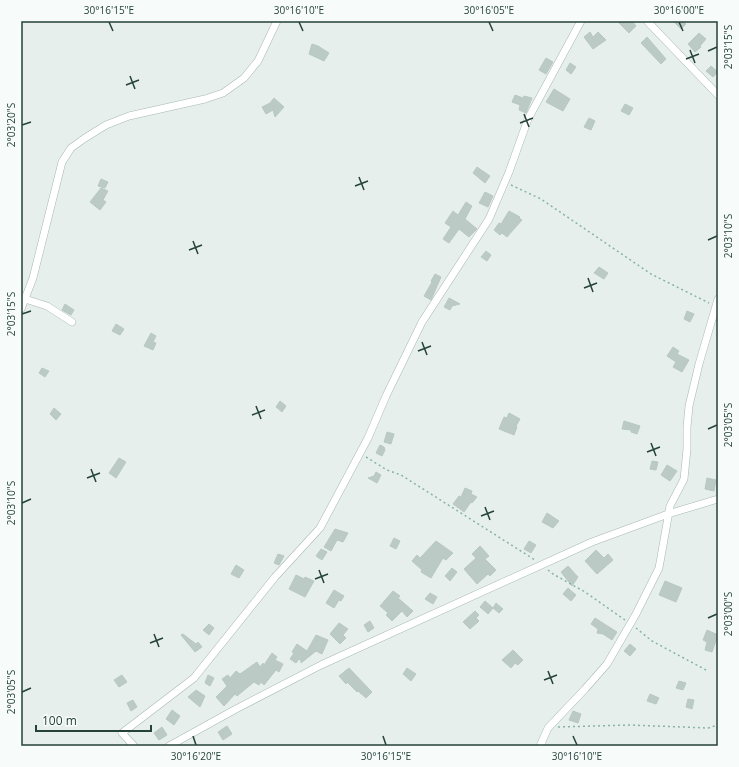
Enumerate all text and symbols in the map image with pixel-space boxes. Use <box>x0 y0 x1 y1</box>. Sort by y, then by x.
text: 30°16'15"E <box>84 3 134 17</box>
text: 30°16'10"E <box>274 3 324 17</box>
text: 30°16'05"E <box>464 3 514 17</box>
text: 30°16'00"E <box>654 3 704 17</box>
text: 2°03'15"S <box>721 25 735 69</box>
text: 2°03'20"S <box>4 103 18 147</box>
text: 2°03'10"S <box>721 214 735 258</box>
text: 2°03'15"S <box>4 292 18 336</box>
text: 2°03'05"S <box>721 403 735 447</box>
text: 2°03'10"S <box>4 481 18 525</box>
text: 2°03'00"S <box>721 592 735 636</box>
text: 2°03'05"S <box>4 670 18 714</box>
scale bar <box>36 707 151 733</box>
text: 100 m <box>42 712 77 729</box>
text: 30°16'20"E <box>171 749 221 763</box>
text: 30°16'15"E <box>361 749 411 763</box>
text: 30°16'10"E <box>552 749 602 763</box>

